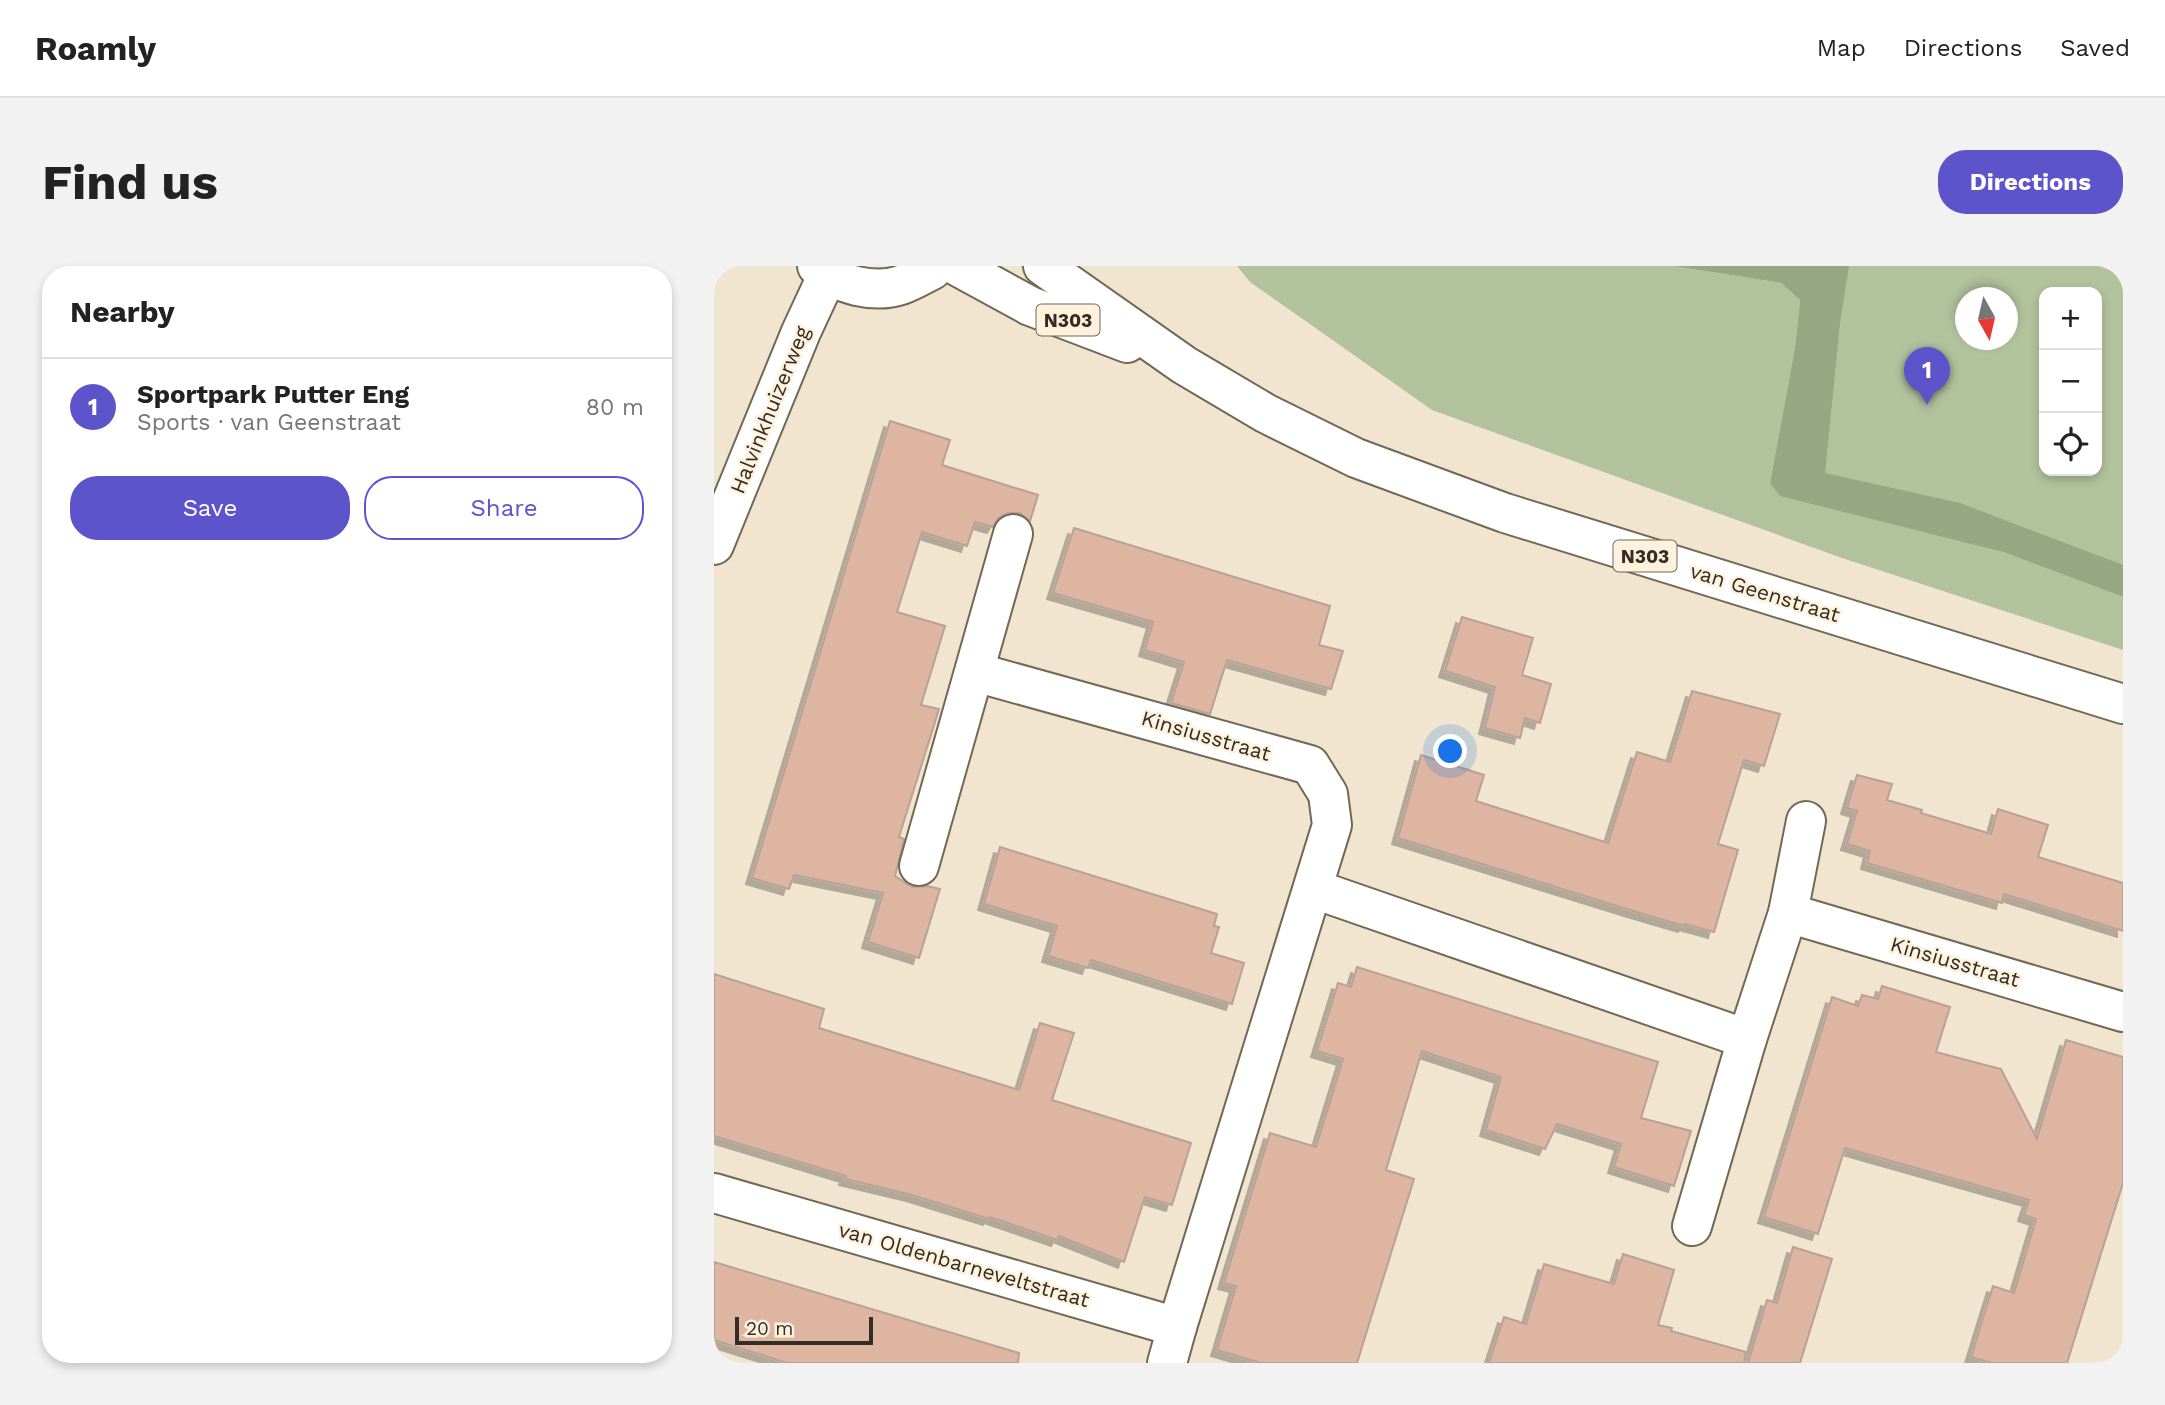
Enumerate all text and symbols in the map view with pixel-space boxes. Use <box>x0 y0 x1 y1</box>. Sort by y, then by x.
text: Roamly <box>35 29 156 68</box>
text: Map <box>1817 34 1866 62</box>
text: Directions <box>1904 34 2022 62</box>
text: Saved <box>2060 34 2130 62</box>
button: Directions <box>1938 150 2123 214</box>
text: Find us <box>42 153 218 211</box>
north arrow <box>1955 287 2018 350</box>
map controls <box>2039 287 2102 476</box>
button: + <box>2039 287 2102 350</box>
text: Nearby <box>70 294 175 329</box>
road number: N303 <box>1036 304 1100 336</box>
street label: Halvinkhuizerweg <box>725 322 815 497</box>
pin: 1 <box>1904 347 1950 405</box>
button: − <box>2039 350 2102 413</box>
text: Sportpark Putter Eng <box>137 379 409 409</box>
text: 1 <box>88 394 98 421</box>
text: 80 m <box>586 394 644 421</box>
text: Sports · van Geenstraat <box>137 409 401 436</box>
button: locate <box>2039 413 2102 476</box>
button: Save <box>70 476 350 540</box>
button: Share <box>364 476 644 540</box>
road number: N303 <box>1614 540 1676 572</box>
street label: van Geenstraat <box>1687 558 1843 627</box>
street label: Kinsiusstraat <box>1139 705 1274 766</box>
your location <box>1433 734 1467 768</box>
street label: Kinsiusstraat <box>1888 931 2023 992</box>
street label: van Oldenbarneveltstraat <box>836 1217 1093 1312</box>
scale bar <box>735 1314 873 1346</box>
text: 20 m <box>746 1317 793 1340</box>

